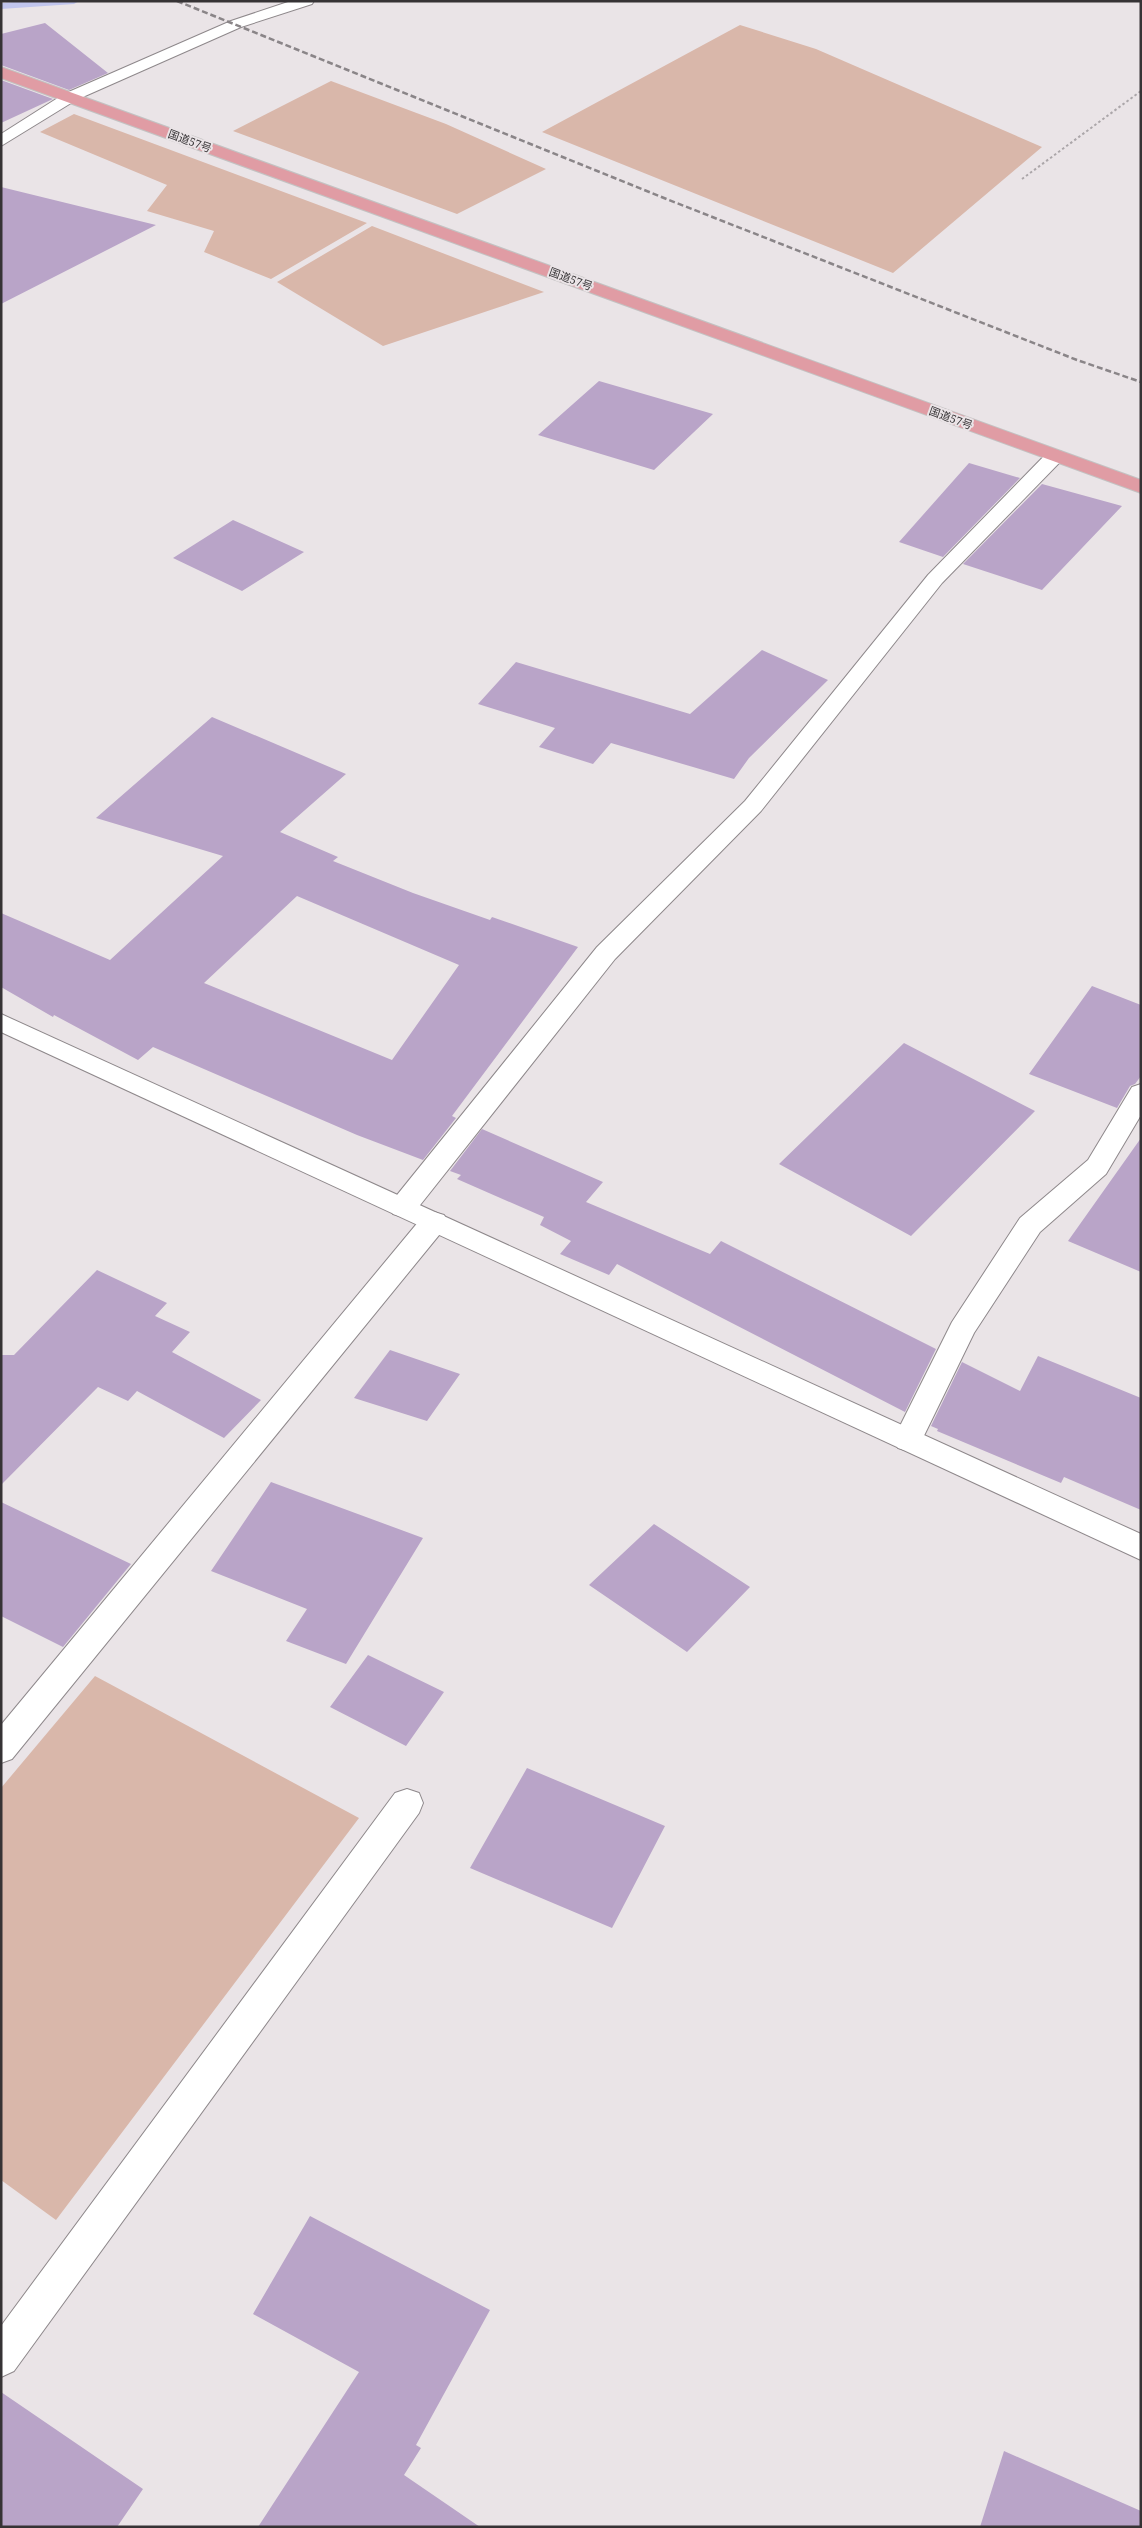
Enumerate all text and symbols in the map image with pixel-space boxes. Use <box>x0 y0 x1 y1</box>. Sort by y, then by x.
street label: 国道57号 <box>166 126 214 155</box>
street label: 国道57号 <box>547 264 595 293</box>
street label: 国道57号 <box>927 403 975 432</box>

